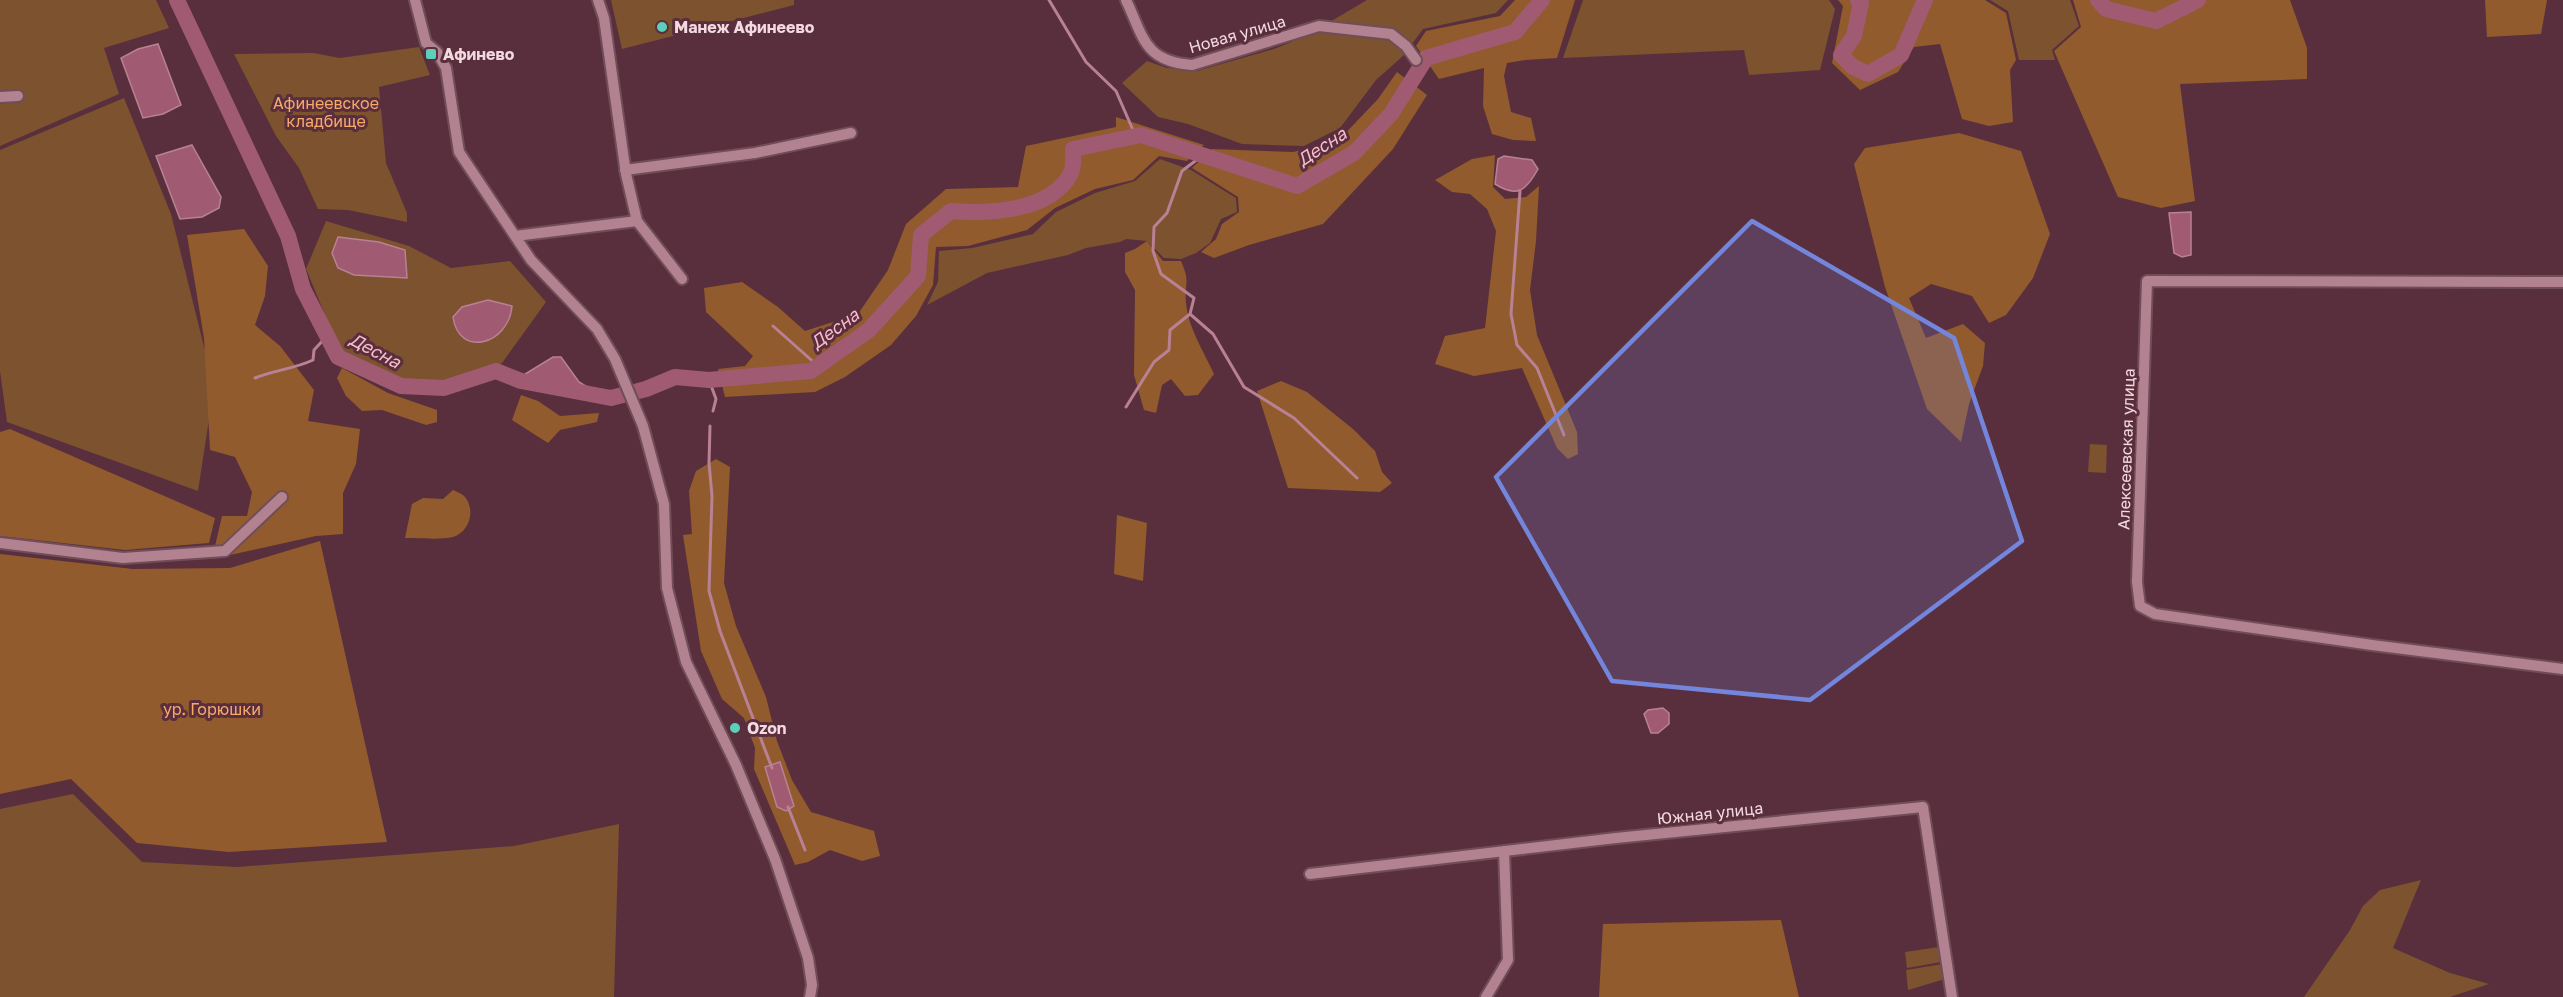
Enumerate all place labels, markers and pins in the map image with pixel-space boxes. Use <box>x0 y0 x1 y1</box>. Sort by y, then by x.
place label: Манеж Афинеево <box>674 17 815 37</box>
marker: Манеж Афинеево <box>655 20 669 34</box>
place label: Афинево <box>443 44 515 64</box>
marker: Афинево <box>424 47 438 61</box>
place label: Ozon <box>747 718 787 738</box>
marker: Ozon <box>728 721 742 735</box>

